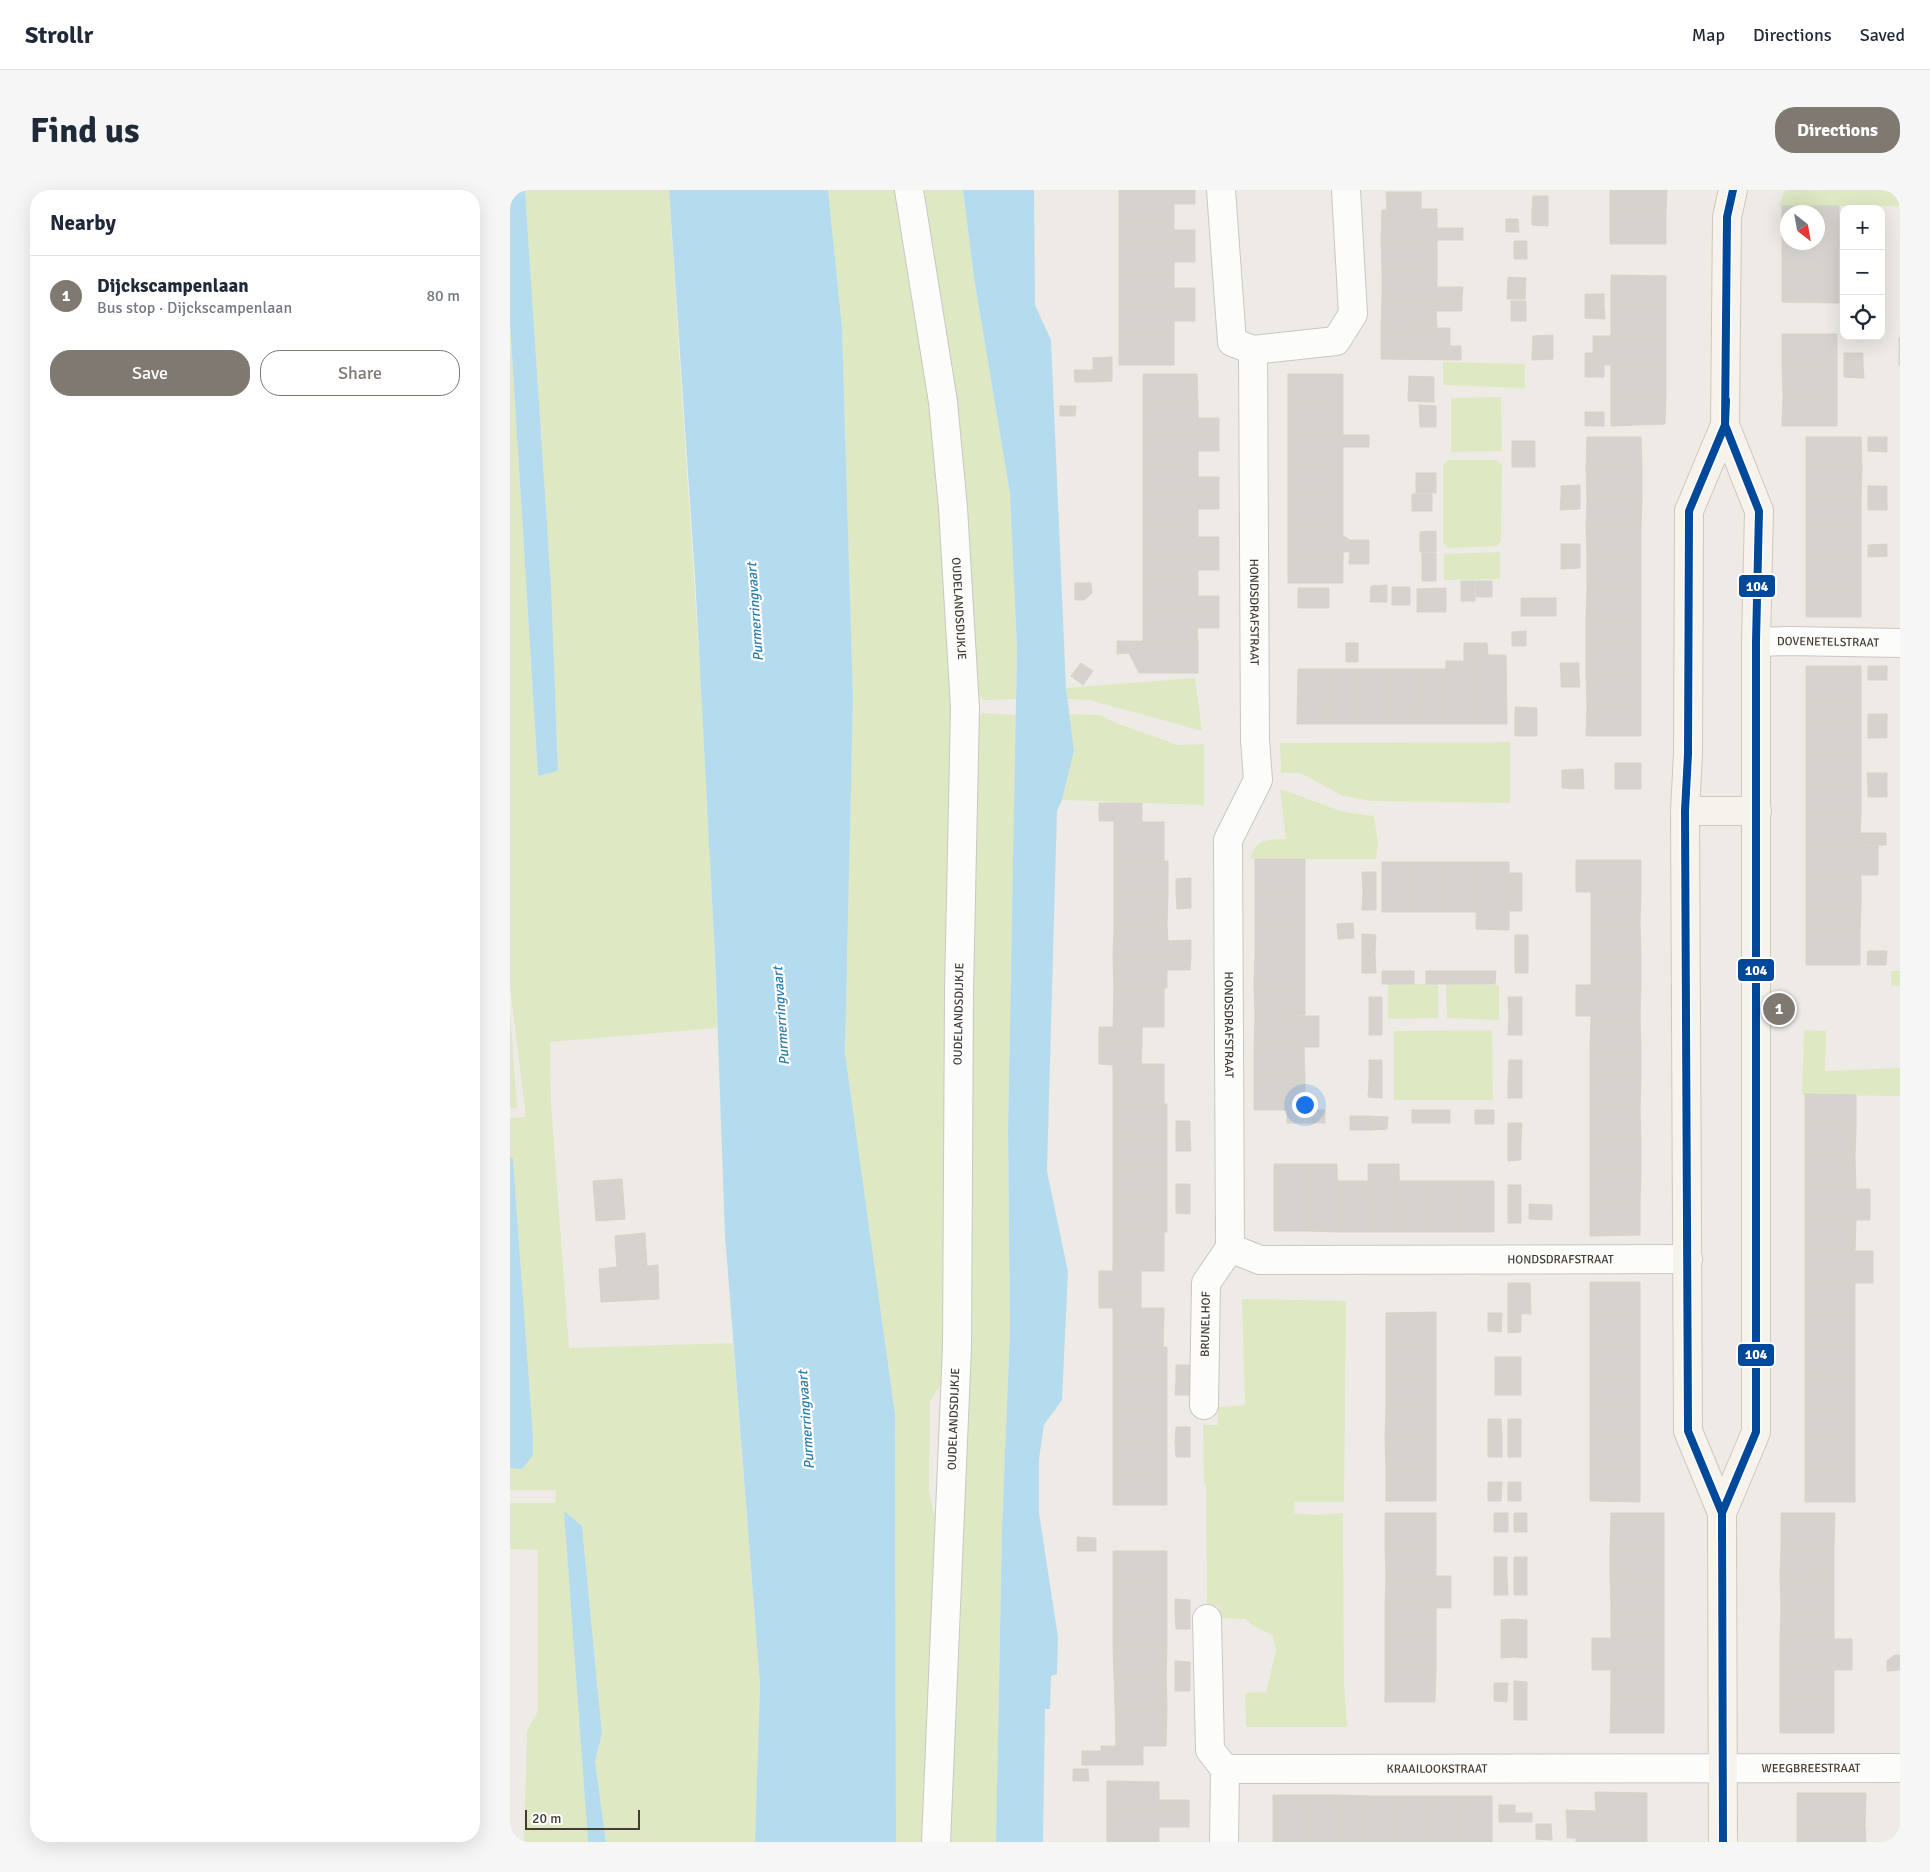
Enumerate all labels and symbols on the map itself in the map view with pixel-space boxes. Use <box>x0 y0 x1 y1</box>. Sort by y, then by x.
north arrow <box>1780 205 1825 250</box>
street label: OUDELANDSDIJKJE <box>948 557 970 661</box>
street label: HONDSDRAFSTRAAT <box>1247 559 1262 665</box>
water label: Purmerringvaart <box>743 560 767 662</box>
line badge: 104 <box>1738 574 1776 598</box>
text: 104 <box>1746 578 1769 595</box>
street label: DOVENETELSTRAAT <box>1777 633 1879 650</box>
line badge: 104 <box>1737 958 1775 982</box>
street label: OUDELANDSDIJKJE <box>951 962 967 1065</box>
text: 104 <box>1745 962 1768 979</box>
water label: Purmerringvaart <box>769 964 793 1066</box>
street label: HONDSDRAFSTRAAT <box>1221 971 1237 1078</box>
pin: 1 <box>1763 990 1795 1028</box>
your location <box>1292 1092 1318 1118</box>
street label: HONDSDRAFSTRAAT <box>1507 1252 1614 1267</box>
street label: BRUNELHOF <box>1197 1291 1213 1357</box>
line badge: 104 <box>1737 1343 1775 1367</box>
text: 104 <box>1745 1346 1768 1363</box>
street label: OUDELANDSDIJKJE <box>945 1367 963 1471</box>
water label: Purmerringvaart <box>794 1368 818 1470</box>
street label: KRAAILOOKSTRAAT <box>1387 1761 1488 1776</box>
street label: WEEGBREESTRAAT <box>1762 1761 1861 1776</box>
scale bar <box>525 1807 640 1830</box>

